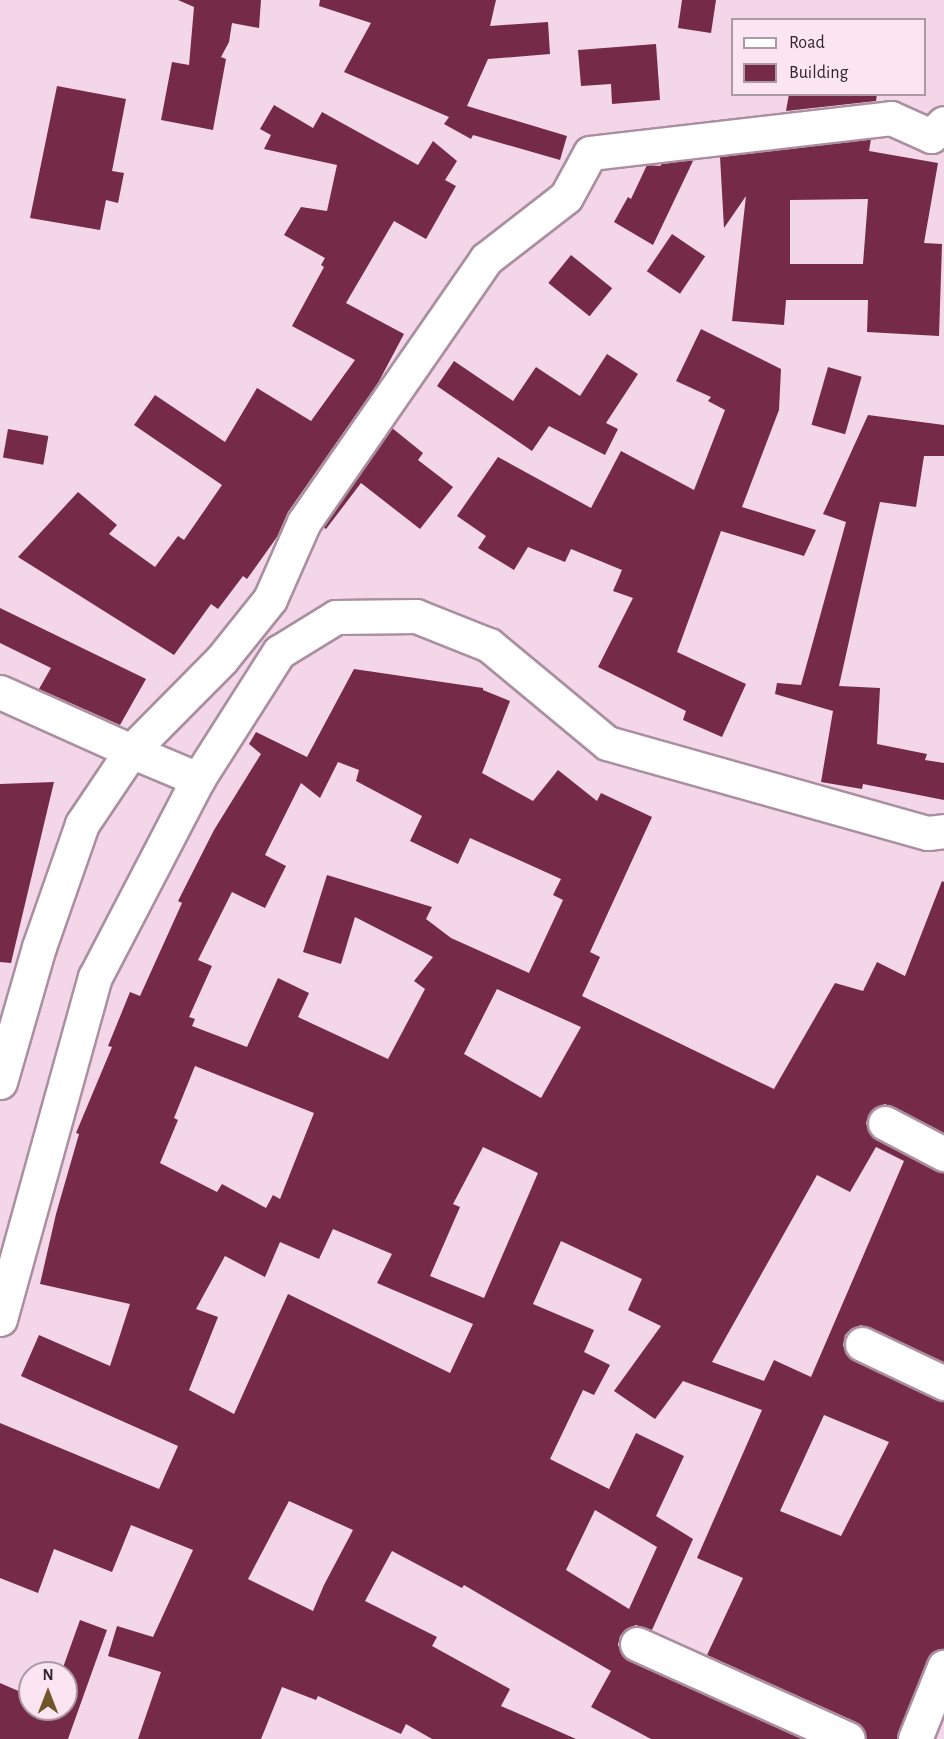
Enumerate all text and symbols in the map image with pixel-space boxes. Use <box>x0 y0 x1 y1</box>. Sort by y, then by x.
legend <box>731 18 926 96</box>
text: Road <box>789 34 825 52</box>
text: Building <box>789 64 848 82</box>
north arrow <box>18 1661 78 1721</box>
text: N <box>42 1667 54 1683</box>

